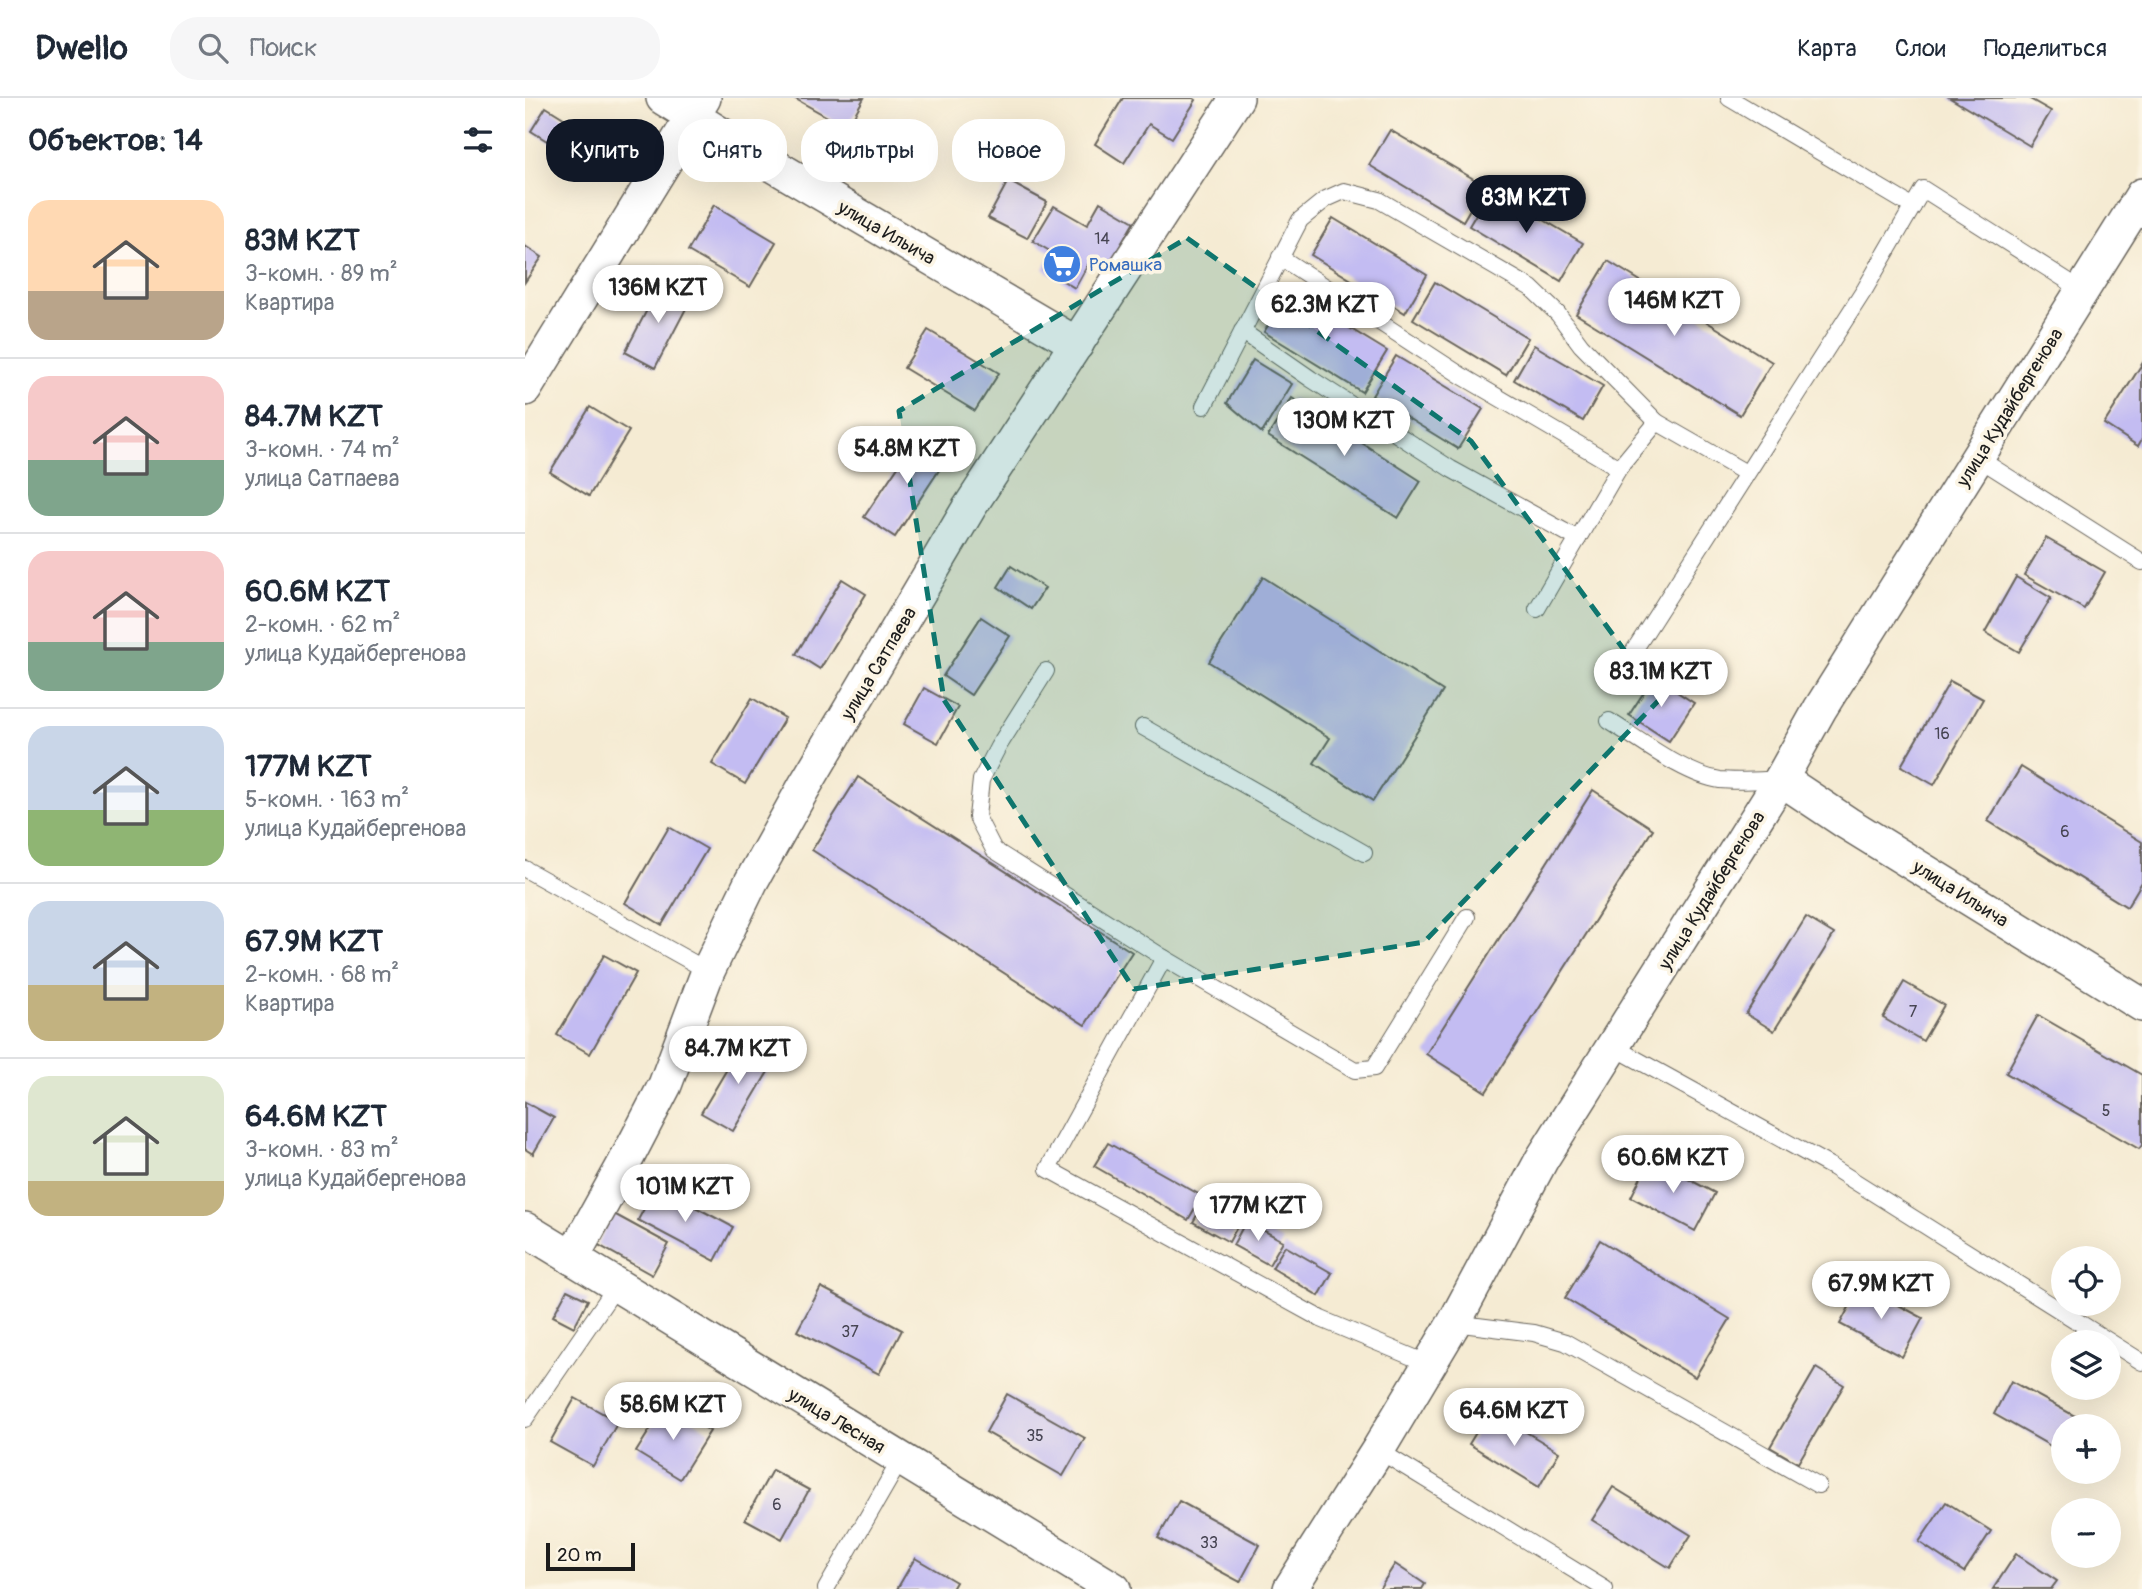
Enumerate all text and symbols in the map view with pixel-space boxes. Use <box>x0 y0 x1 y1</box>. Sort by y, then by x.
search box <box>170 17 660 80</box>
text: Dwello <box>35 28 128 69</box>
icon: search <box>194 29 232 67</box>
text: Поиск <box>250 32 317 64</box>
text: Карта <box>1797 34 1857 63</box>
text: Слои <box>1895 34 1946 63</box>
text: Поделиться <box>1984 34 2107 63</box>
chip: Купить <box>546 119 664 182</box>
chip: Снять <box>678 119 787 182</box>
chip: Фильтры <box>801 119 938 182</box>
chip: Новое <box>952 119 1065 182</box>
icon: filters <box>459 121 497 159</box>
text: Объектов: 14 <box>28 122 203 159</box>
pin: 83M KZT <box>1461 176 1591 235</box>
text: 83M KZT <box>1482 183 1570 212</box>
street label: улица Ильича <box>833 195 940 270</box>
text: 83M KZT <box>245 222 360 259</box>
icon: home <box>84 228 168 312</box>
house number: 14 <box>1094 229 1110 249</box>
supermarket icon: Ромашка <box>1041 243 1083 285</box>
place label: Ромашка <box>1089 253 1162 277</box>
text: 3-комн. · 89 m² <box>245 259 398 288</box>
pin: 136M KZT <box>586 266 730 325</box>
text: 136M KZT <box>608 273 708 302</box>
pin: 146M KZT <box>1602 278 1746 338</box>
pin: 62.3M KZT <box>1245 282 1405 342</box>
text: 146M KZT <box>1624 286 1724 315</box>
text: Квартира <box>245 288 334 317</box>
text: 62.3M KZT <box>1271 290 1379 319</box>
street label: улица Кудайбергенова <box>1951 324 2069 492</box>
text: 84.7M KZT <box>245 398 383 435</box>
pin: 130M KZT <box>1272 398 1416 458</box>
icon: home <box>84 404 168 488</box>
text: 130M KZT <box>1293 406 1395 435</box>
pin: 54.8M KZT <box>827 426 987 486</box>
text: 54.8M KZT <box>854 434 960 463</box>
text: 3-комн. · 74 m² <box>245 435 400 464</box>
text: улица Сатпаева <box>245 464 399 493</box>
text: 60.6M KZT <box>245 573 390 610</box>
icon: home <box>84 579 168 663</box>
street label: улица Сатпаева <box>835 603 922 725</box>
text: 2-комн. · 62 m² <box>245 610 400 639</box>
text: улица Кудайбергенова <box>245 639 466 668</box>
pin: 83.1M KZT <box>1581 650 1741 709</box>
text: 83.1M KZT <box>1610 657 1712 686</box>
house number: 16 <box>1934 724 1950 744</box>
text: 177M KZT <box>245 748 372 785</box>
icon: home <box>84 754 168 838</box>
text: 5-комн. · 163 m² <box>245 785 409 814</box>
street label: улица Кудайбергенова <box>1653 807 1771 975</box>
text: улица Кудайбергенова <box>245 814 466 843</box>
house number: 6 <box>2060 822 2070 842</box>
street label: улица Ильича <box>1907 854 2013 933</box>
text: 67.9M KZT <box>245 923 383 960</box>
icon: home <box>84 929 168 1013</box>
text: 2-комн. · 68 m² <box>245 960 399 989</box>
text: Квартира <box>245 989 334 1018</box>
house number: 7 <box>1909 1002 1918 1022</box>
pin: 84.7M KZT <box>658 1026 818 1086</box>
text: 84.7M KZT <box>685 1034 791 1063</box>
text: 64.6M KZT <box>245 1098 387 1135</box>
house number: 5 <box>2102 1101 2110 1121</box>
icon: home <box>84 1104 168 1188</box>
text: 3-комн. · 83 m² <box>245 1135 399 1164</box>
pin: 60.6M KZT <box>1593 1136 1753 1195</box>
text: 60.6M KZT <box>1617 1143 1729 1172</box>
text: улица Кудайбергенова <box>245 1164 466 1193</box>
pin: 101M KZT <box>613 1164 757 1224</box>
text: 101M KZT <box>636 1172 734 1201</box>
pin: 177M KZT <box>1186 1184 1330 1243</box>
text: 177M KZT <box>1209 1191 1307 1220</box>
map controls <box>2051 1246 2121 1568</box>
button: locate <box>2051 1246 2121 1316</box>
pin: 67.9M KZT <box>1801 1262 1961 1321</box>
text: 67.9M KZT <box>1828 1269 1934 1298</box>
house number: 37 <box>841 1322 859 1342</box>
button: layers <box>2051 1330 2121 1400</box>
pin: 58.6M KZT <box>593 1382 753 1442</box>
street label: улица Лесная <box>783 1382 889 1459</box>
pin: 64.6M KZT <box>1434 1388 1594 1448</box>
text: 58.6M KZT <box>620 1390 726 1419</box>
text: 64.6M KZT <box>1459 1396 1569 1425</box>
button: + <box>2051 1414 2121 1484</box>
house number: 35 <box>1026 1426 1044 1446</box>
house number: 6 <box>772 1495 782 1515</box>
button: − <box>2051 1498 2121 1568</box>
house number: 33 <box>1200 1533 1218 1553</box>
scale bar <box>546 1540 635 1572</box>
text: 20 m <box>557 1543 602 1567</box>

